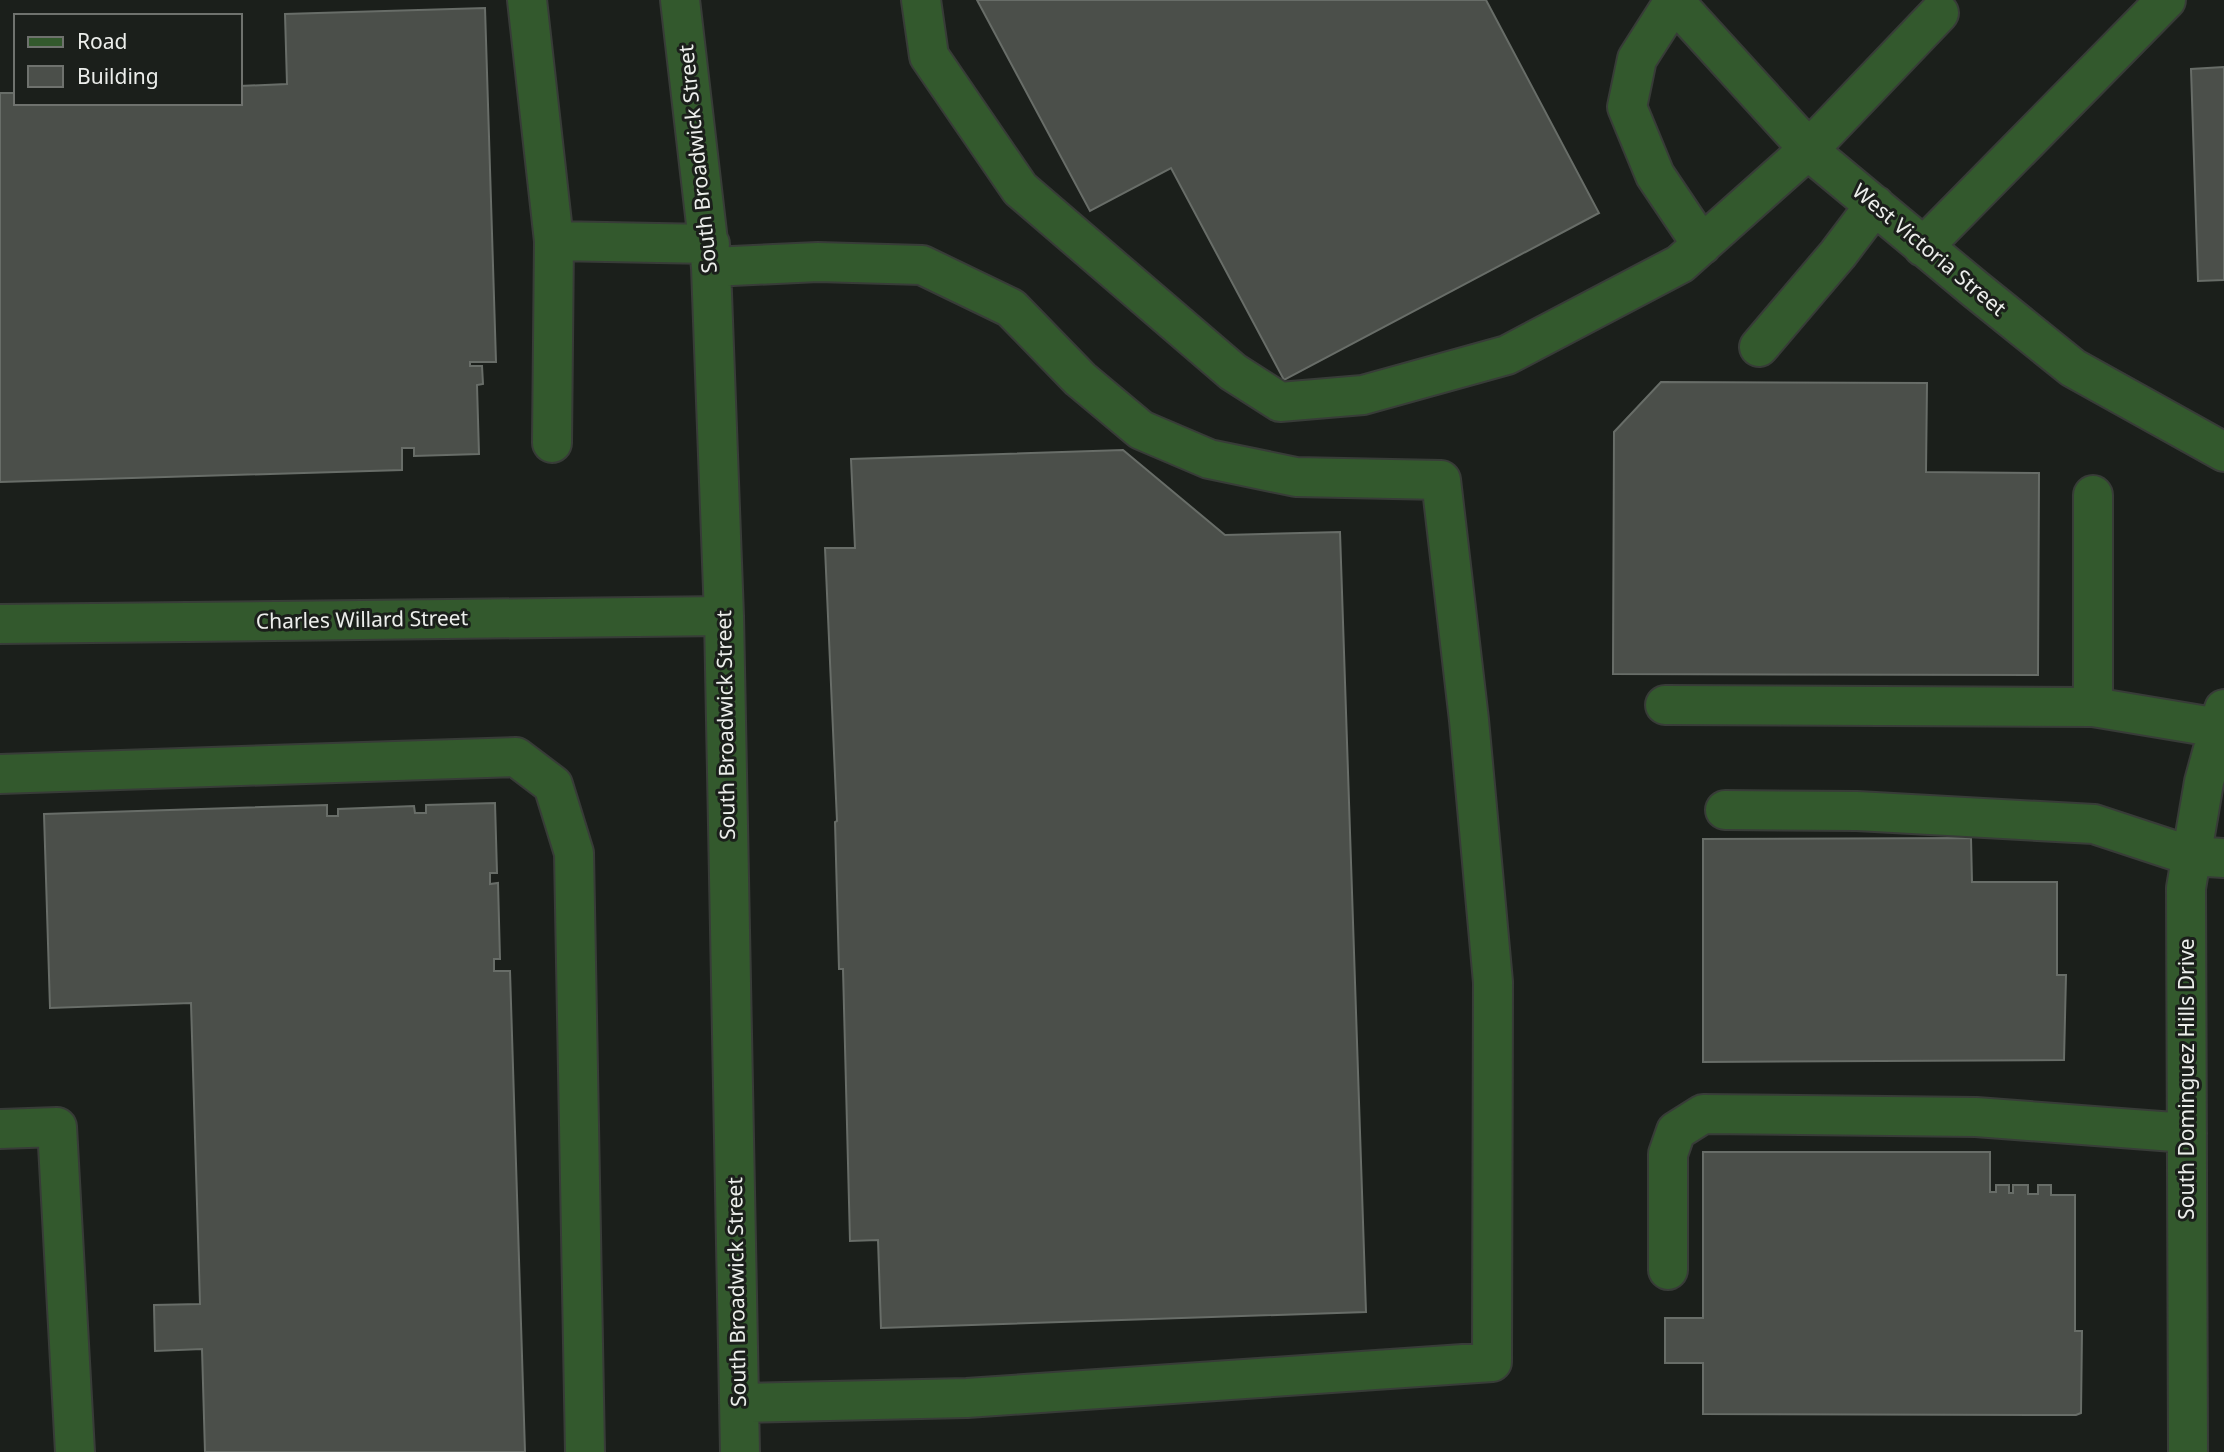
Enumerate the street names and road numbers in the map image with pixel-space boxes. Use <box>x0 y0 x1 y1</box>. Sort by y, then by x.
street label: South Broadwick Street <box>671 43 723 275</box>
street label: West Victoria Street <box>1847 177 2013 322</box>
street label: Charles Willard Street <box>256 603 469 635</box>
street label: South Broadwick Street <box>709 609 741 840</box>
street label: South Dominguez Hills Drive <box>2172 938 2200 1220</box>
street label: South Broadwick Street <box>720 1176 752 1407</box>

